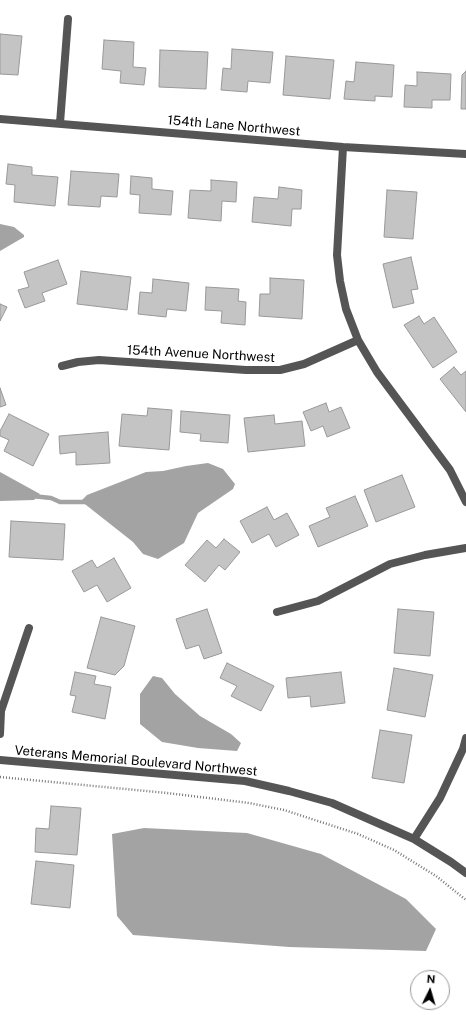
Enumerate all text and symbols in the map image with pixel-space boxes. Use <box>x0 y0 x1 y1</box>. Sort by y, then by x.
street label: 154th Lane Northwest <box>167 112 301 140</box>
street label: 154th Avenue Northwest <box>126 342 276 366</box>
street label: Veterans Memorial Boulevard Northwest <box>14 743 258 779</box>
north arrow <box>410 970 450 1010</box>
text: N <box>426 973 436 985</box>

